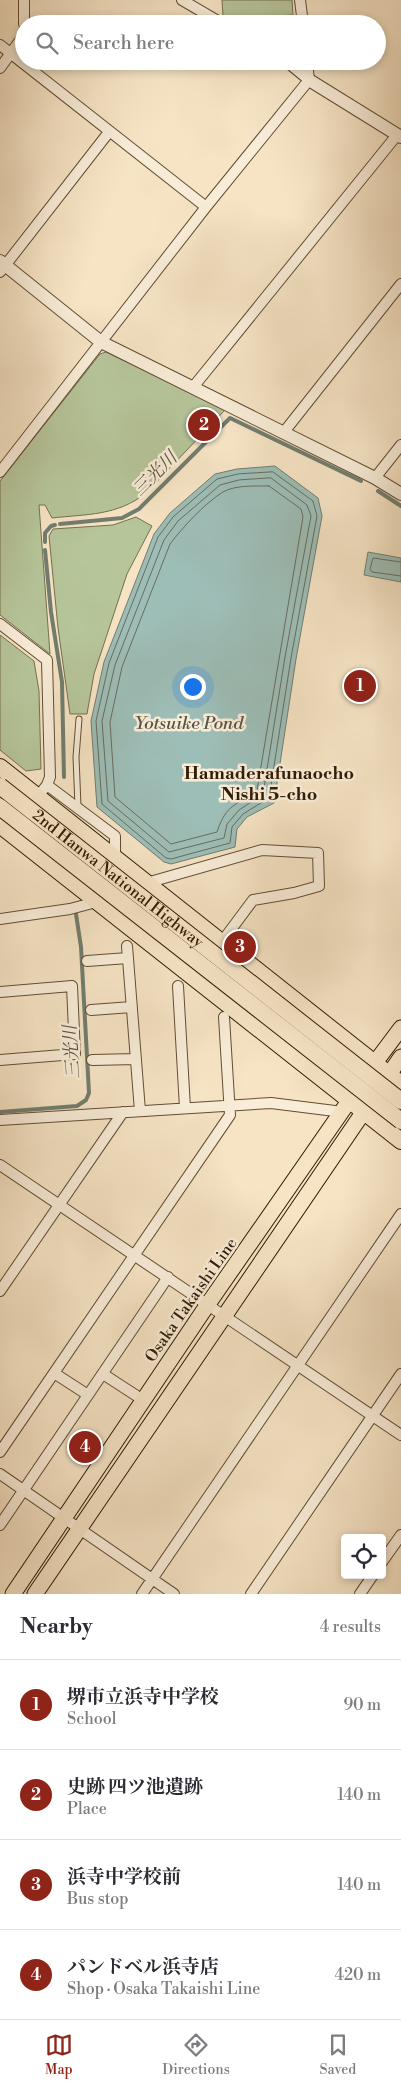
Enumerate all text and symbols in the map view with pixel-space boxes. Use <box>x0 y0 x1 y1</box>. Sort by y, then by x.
search box <box>15 15 386 70</box>
icon: search <box>33 29 61 57</box>
text: Search here <box>73 31 174 55</box>
pin: 2 <box>188 406 220 444</box>
water label: 三光川 <box>128 445 184 501</box>
pin: 1 <box>344 667 376 705</box>
your location <box>180 674 206 700</box>
water label: Yotsuike Pond <box>135 712 244 735</box>
district label: Hamaderafunaocho Nishi 5-cho <box>184 762 354 806</box>
street label: 2nd Hanwa National Highway <box>28 805 208 952</box>
pin: 3 <box>224 928 256 966</box>
water label: 三光川 <box>59 1022 85 1080</box>
street label: Osaka Takaishi Line <box>141 1234 241 1366</box>
pin: 4 <box>69 1428 101 1466</box>
map controls <box>341 1534 386 1579</box>
button: locate <box>341 1534 386 1579</box>
text: Nearby <box>20 1614 93 1640</box>
text: 4 results <box>320 1617 381 1637</box>
text: 堺市立浜寺中学校 <box>67 1685 219 1709</box>
text: 1 <box>32 1695 40 1715</box>
text: 90 m <box>343 1695 381 1715</box>
text: School <box>67 1709 116 1729</box>
text: 史跡 四ツ池遺跡 <box>67 1775 203 1799</box>
text: 2 <box>31 1785 41 1805</box>
text: 140 m <box>337 1785 381 1805</box>
text: Place <box>67 1799 107 1819</box>
text: 浜寺中学校前 <box>67 1865 181 1889</box>
text: 3 <box>31 1875 41 1895</box>
text: 140 m <box>337 1875 381 1895</box>
text: Bus stop <box>67 1889 129 1909</box>
text: パンドベル浜寺店 <box>67 1955 219 1979</box>
text: 4 <box>31 1965 41 1985</box>
text: 420 m <box>334 1965 381 1985</box>
text: Shop · Osaka Takaishi Line <box>67 1979 260 1999</box>
tab: Map <box>45 2031 73 2079</box>
tab: Directions <box>162 2031 230 2079</box>
tab: Saved <box>319 2031 356 2079</box>

